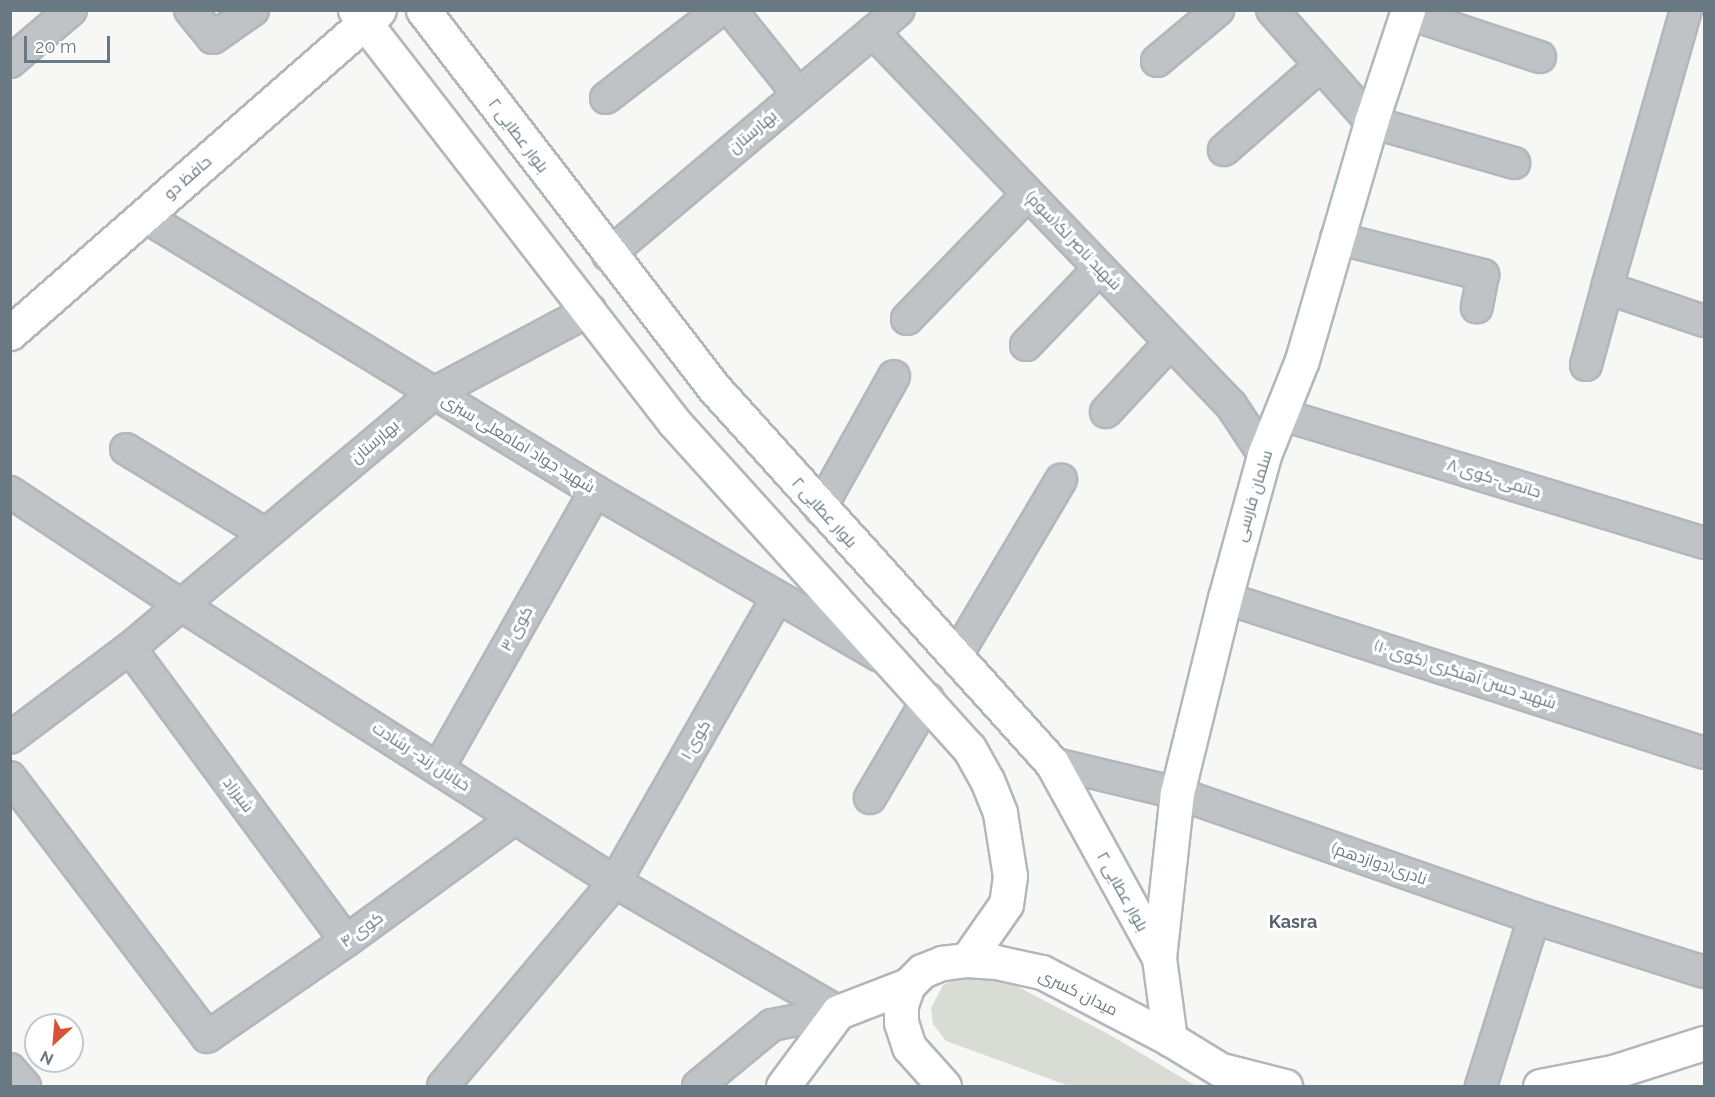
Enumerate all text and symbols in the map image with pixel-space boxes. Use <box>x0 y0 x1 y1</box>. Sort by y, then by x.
scale bar <box>27 24 112 62</box>
text: 20 m <box>35 36 77 57</box>
street label: بلوار عطایی ۲ <box>484 95 552 177</box>
street label: بهارستان <box>725 106 781 158</box>
street label: حافظ دو <box>160 152 216 204</box>
street label: شهید ناصر لک(سوم) <box>1021 188 1125 294</box>
street label: شهید جواد امامعلی سبزی <box>438 391 598 497</box>
street label: بهارستان <box>347 416 403 468</box>
street label: سلمان فارسی <box>1231 448 1277 544</box>
street label: حاتمی-کوی ۸ <box>1445 456 1543 502</box>
street label: بلوار عطایی ۲ <box>787 474 861 552</box>
street label: کوی ۳ <box>497 603 537 655</box>
street label: شهید حسن آهنگری (کوی ۱۰) <box>1372 636 1558 714</box>
street label: کوی ۱ <box>677 717 715 763</box>
street label: خیابان زند- رشادت <box>369 718 473 796</box>
street label: شیرزاد <box>219 774 257 816</box>
street label: نادری(دوازدهم) <box>1329 839 1429 889</box>
street label: بلوار عطایی ۲ <box>1092 849 1152 935</box>
street label: کوی ۴ <box>337 908 387 952</box>
district label: Kasra <box>1269 911 1317 933</box>
street label: میدان کسری <box>1036 966 1120 1020</box>
north arrow <box>24 1013 84 1073</box>
text: N <box>37 1047 56 1069</box>

